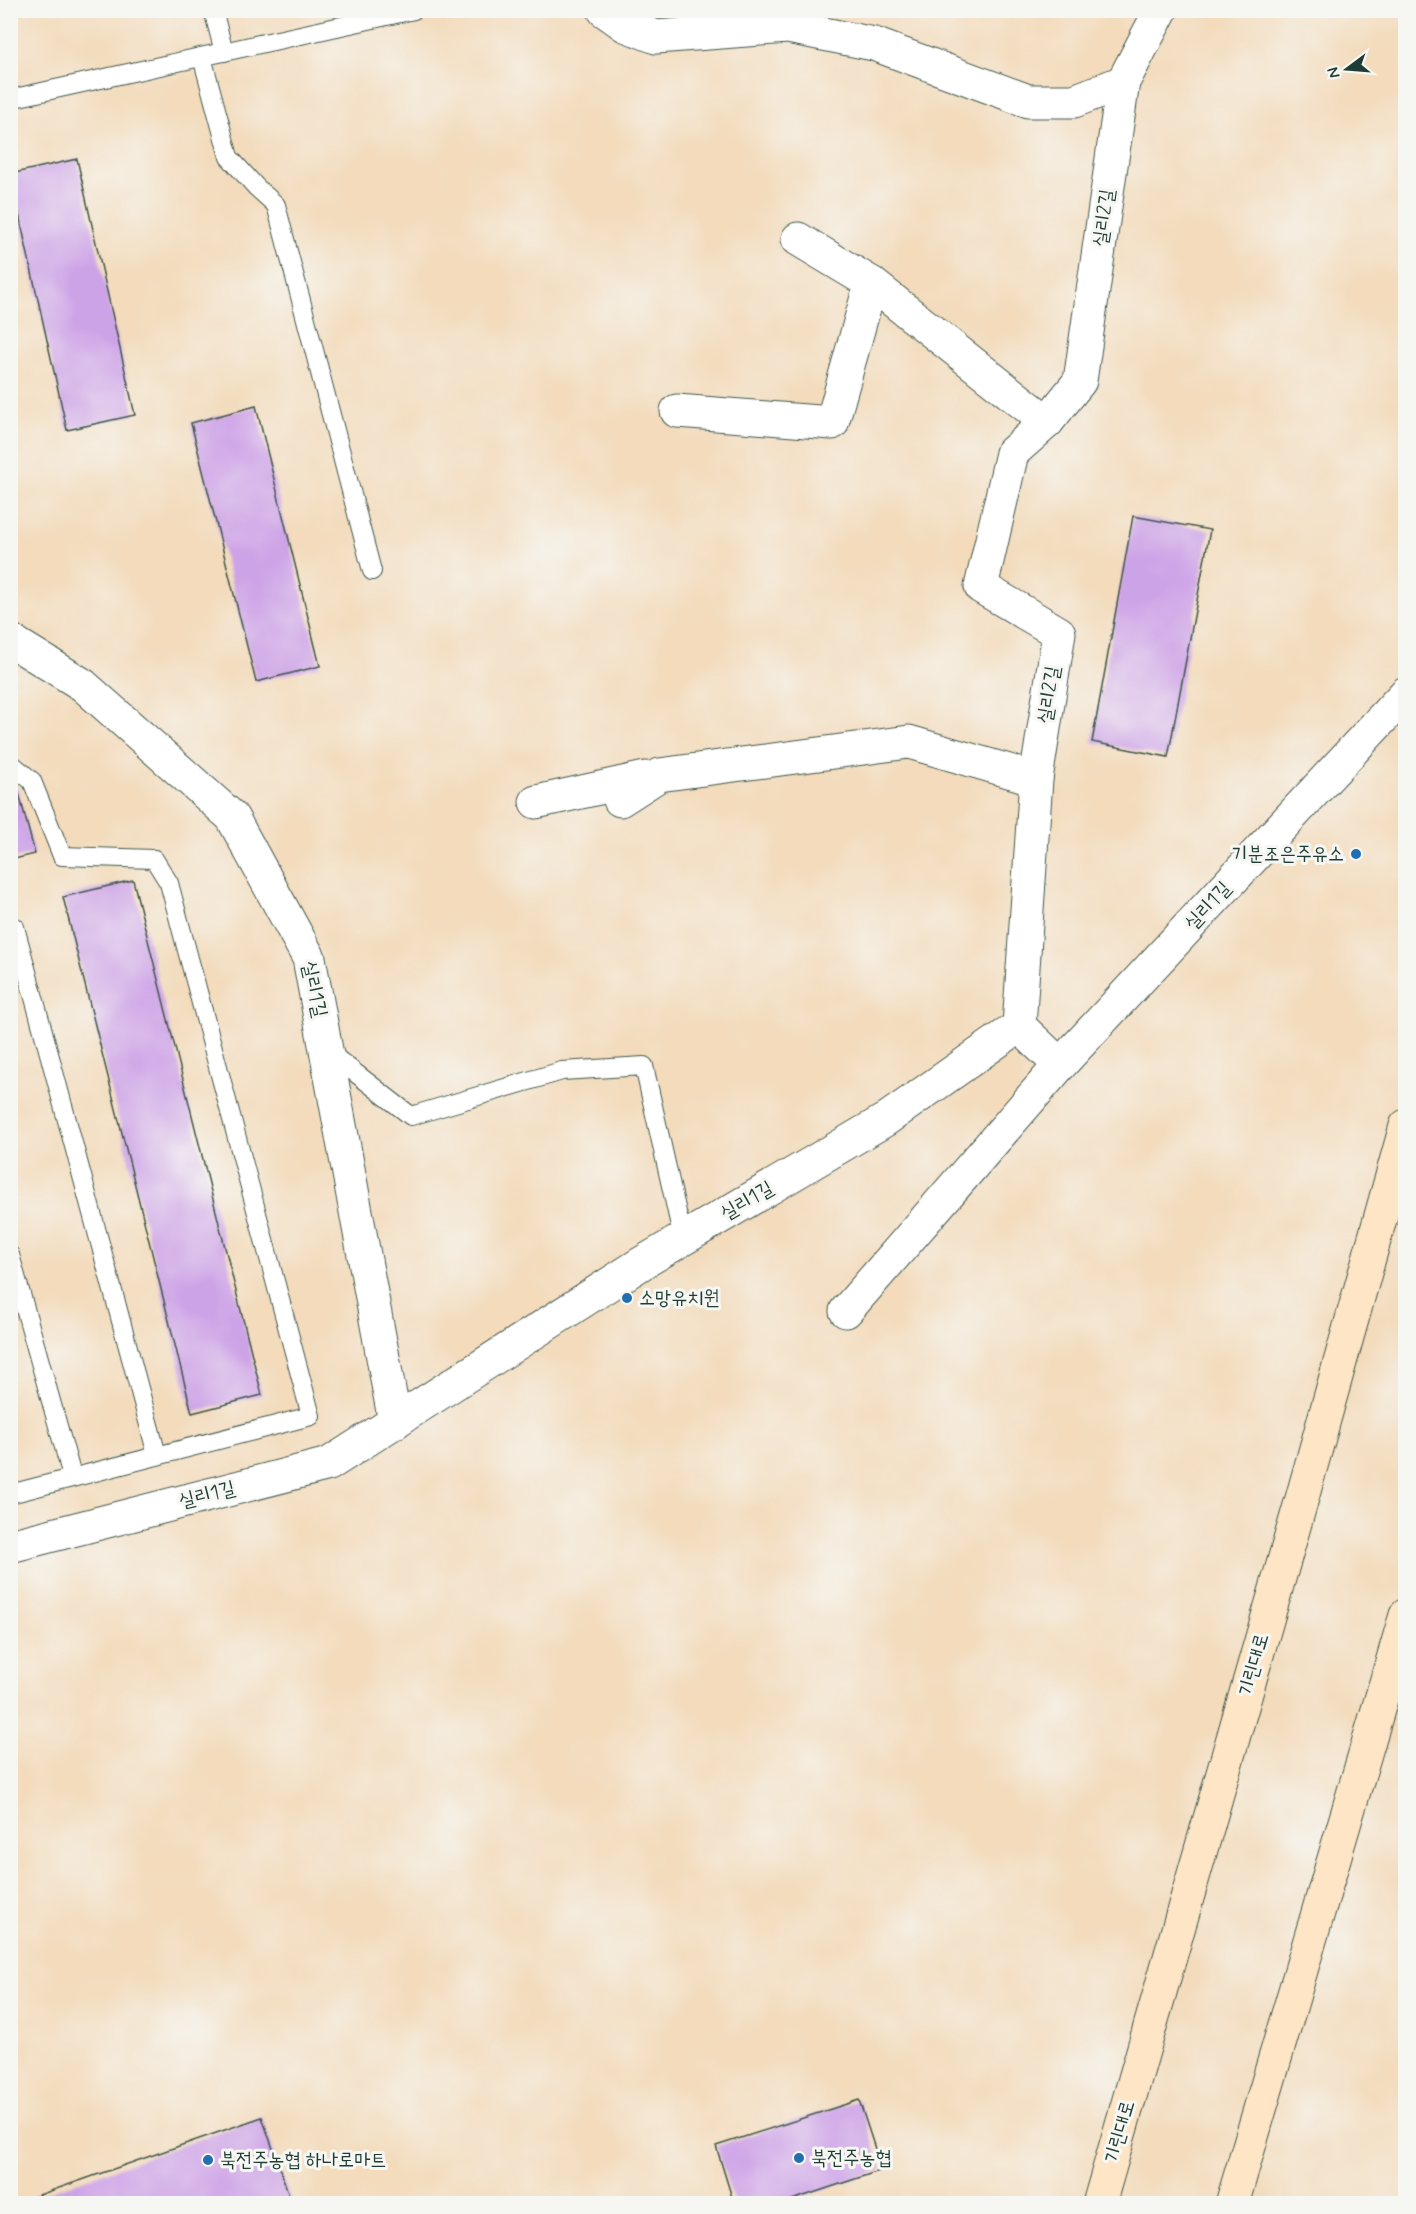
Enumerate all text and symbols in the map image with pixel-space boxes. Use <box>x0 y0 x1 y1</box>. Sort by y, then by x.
north arrow <box>1317 39 1377 99</box>
text: N <box>1322 65 1346 81</box>
street label: 실리2길 <box>1087 187 1121 249</box>
street label: 실리2길 <box>1031 664 1067 726</box>
place label: 기분조은주유소 <box>1231 841 1344 868</box>
marker: 기분조은주유소 <box>1349 847 1363 861</box>
street label: 실리1길 <box>1179 876 1237 936</box>
street label: 실리1길 <box>295 958 333 1020</box>
street label: 실리1길 <box>715 1175 779 1227</box>
place label: 소망유치원 <box>639 1285 719 1312</box>
marker: 소망유치원 <box>620 1291 634 1305</box>
street label: 실리1길 <box>176 1475 238 1515</box>
street label: 기린대로 <box>1232 1630 1276 1700</box>
street label: 기린대로 <box>1098 2097 1142 2167</box>
place label: 북전주농협 <box>811 2145 891 2172</box>
place label: 북전주농협 하나로마트 <box>220 2147 386 2174</box>
marker: 북전주농협 <box>792 2151 806 2165</box>
marker: 북전주농협 하나로마트 <box>201 2153 215 2167</box>

